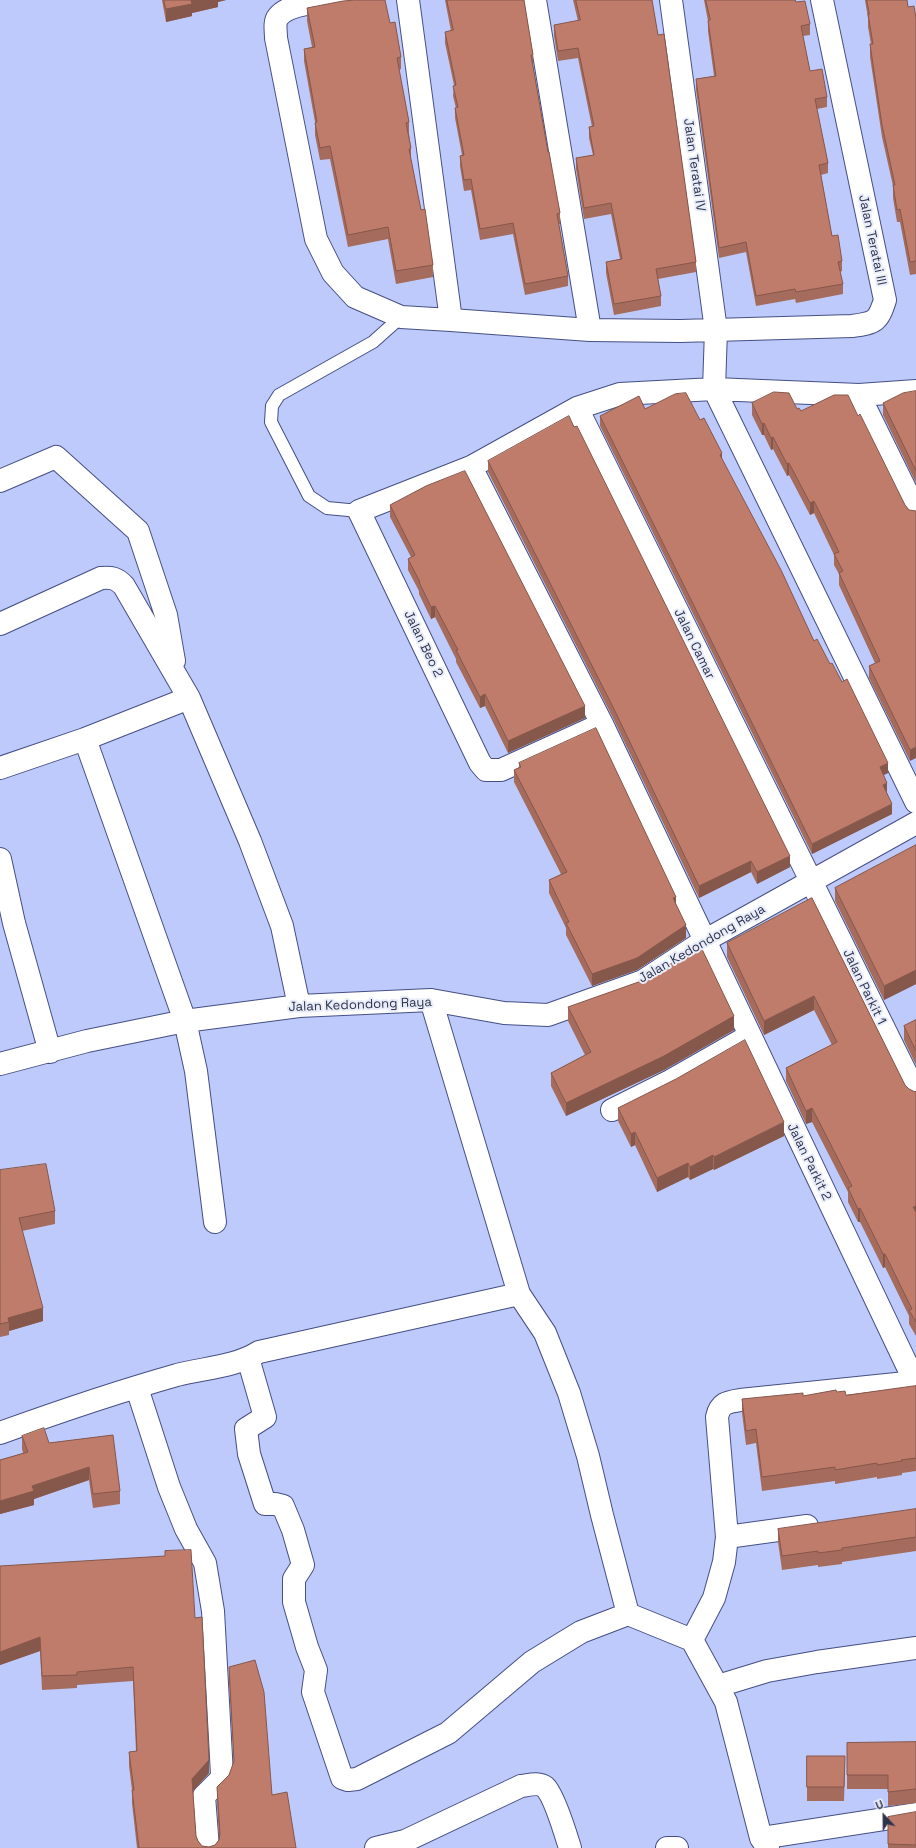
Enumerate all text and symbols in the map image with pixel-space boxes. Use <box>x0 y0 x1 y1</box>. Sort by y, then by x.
street label: Jalan Teratai IV <box>680 117 708 213</box>
street label: Jalan Teratai III <box>855 193 889 287</box>
street label: Jalan Camar <box>670 606 718 682</box>
street label: Jalan Beo 2 <box>400 608 446 680</box>
street label: Jalan Kedondong Raya <box>636 901 768 987</box>
street label: Jalan Parkit 1 <box>839 947 889 1027</box>
street label: Jalan Kedondong Raya <box>288 995 432 1015</box>
street label: Jalan Parkit 2 <box>784 1121 834 1203</box>
north arrow <box>864 1796 904 1836</box>
text: U <box>873 1797 886 1813</box>

